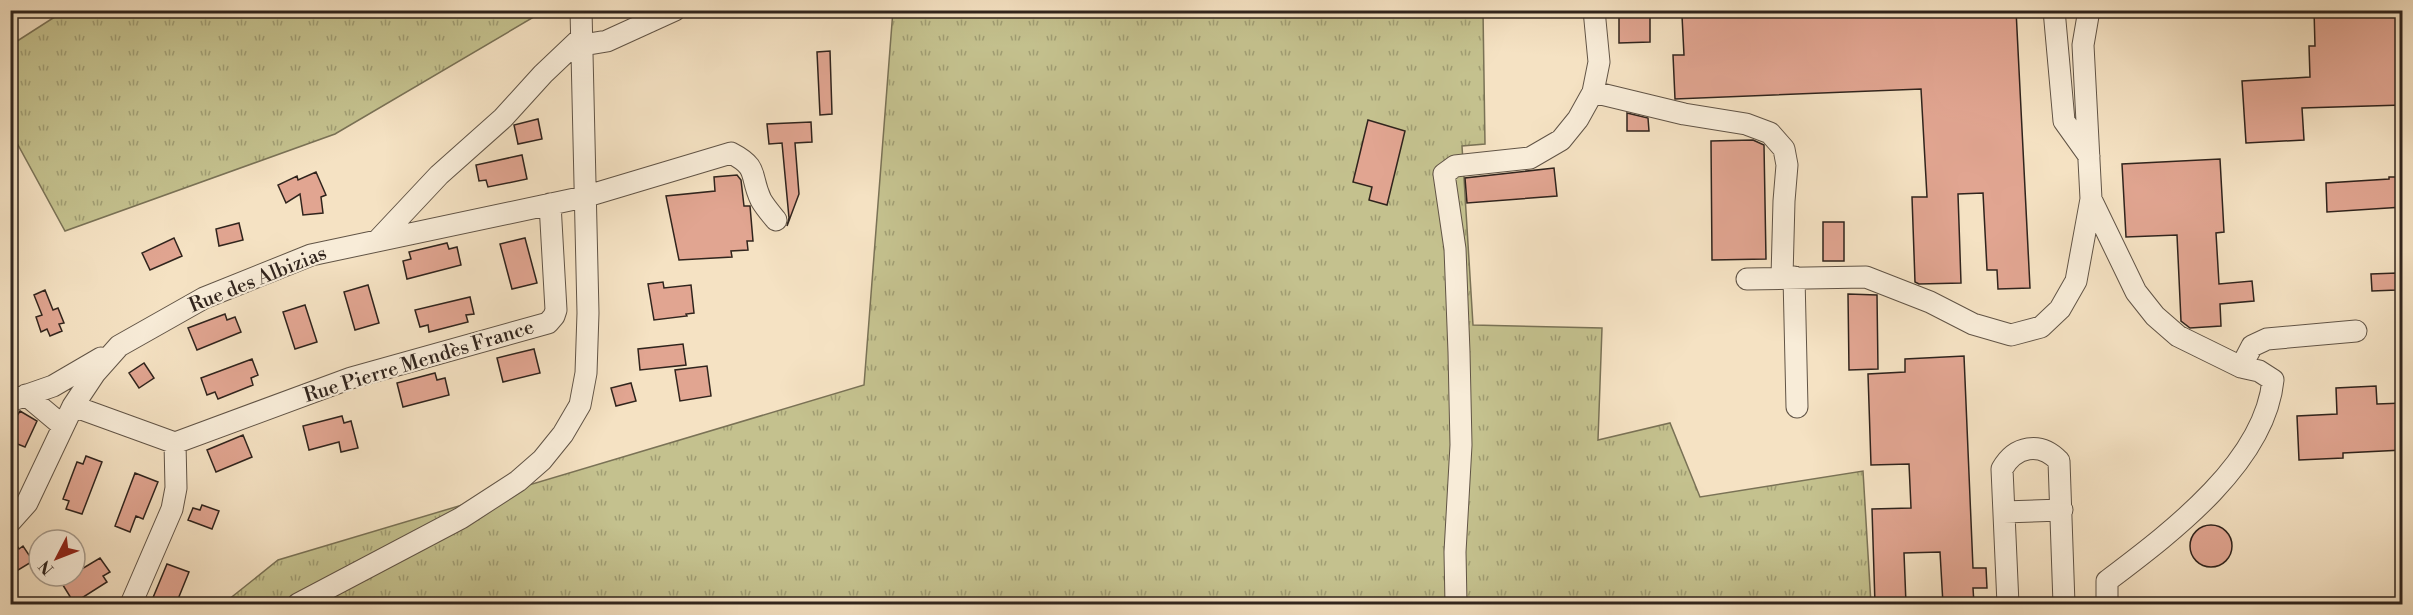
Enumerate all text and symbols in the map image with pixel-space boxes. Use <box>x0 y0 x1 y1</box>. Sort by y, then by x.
street label: Rue des Albizias <box>185 241 331 319</box>
street label: Rue Pierre Mendès France <box>301 315 537 409</box>
north arrow <box>27 528 87 588</box>
text: N <box>35 556 58 579</box>

